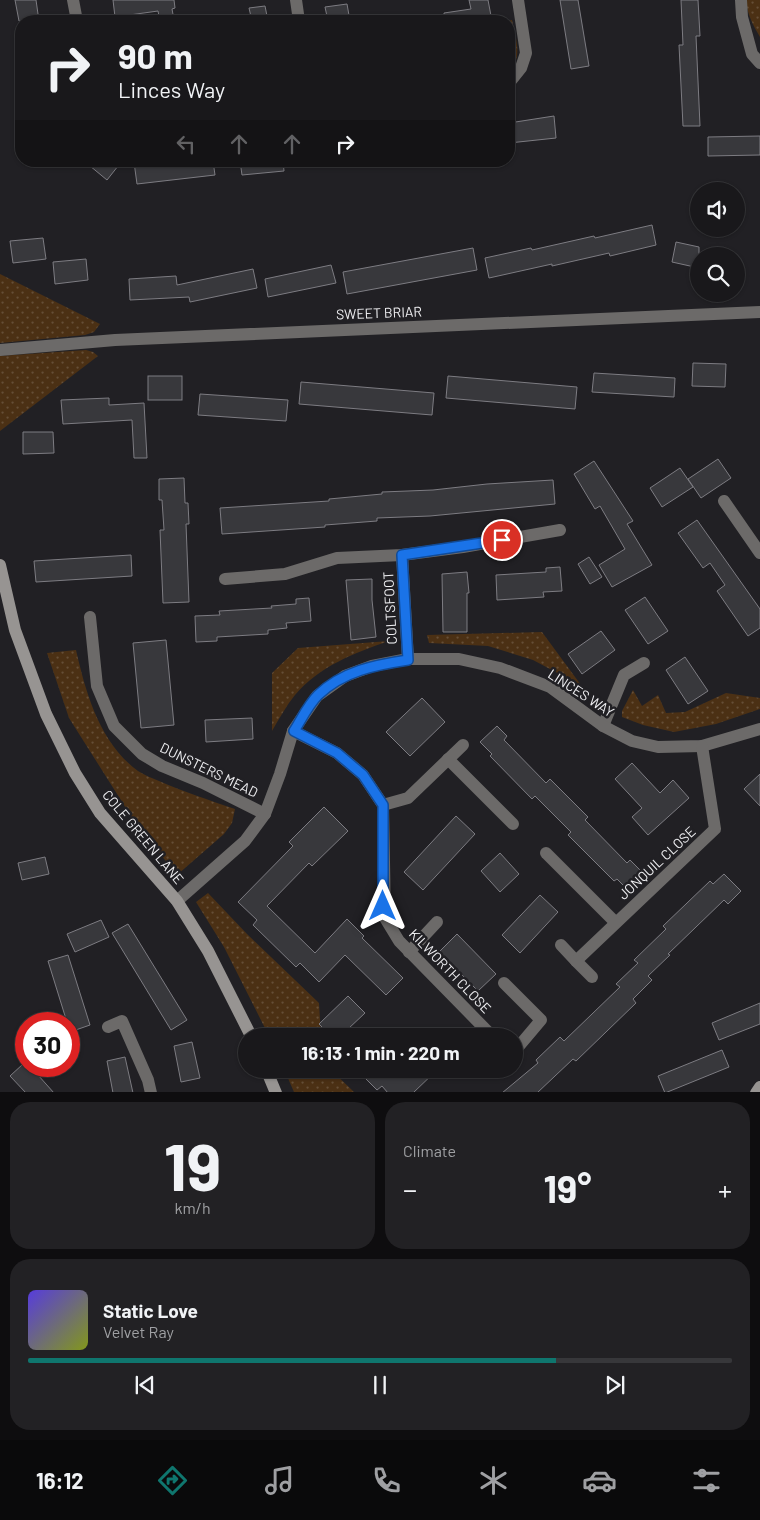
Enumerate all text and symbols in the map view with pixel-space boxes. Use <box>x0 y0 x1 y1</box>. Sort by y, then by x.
text: 90 m <box>118 34 193 76</box>
icon: right <box>35 35 100 100</box>
text: Linces Way <box>118 76 225 102</box>
icon: left <box>172 130 200 158</box>
icon: ahead <box>225 130 253 158</box>
icon: ahead <box>278 130 306 158</box>
icon: right <box>331 130 359 158</box>
map controls <box>690 182 745 302</box>
button: sound <box>690 182 745 237</box>
button: search <box>690 247 745 302</box>
street label: SWEET BRIAR <box>336 303 422 322</box>
pin <box>481 519 523 561</box>
icon: arrive <box>488 526 516 554</box>
street label: COLTSFOOT <box>379 571 400 645</box>
street label: LINCES WAY <box>545 665 618 720</box>
street label: DUNSTERS MEAD <box>158 739 261 801</box>
street label: COLE GREEN LANE <box>99 786 188 887</box>
street label: JONQUIL CLOSE <box>615 823 699 903</box>
position arrow <box>356 879 408 931</box>
street label: KILWORTH CLOSE <box>406 925 495 1016</box>
speed limit sign: 30 <box>15 1012 80 1077</box>
text: 16:13 · 1 min · 220 m <box>301 1041 460 1064</box>
text: 19 <box>164 1126 221 1204</box>
text: Climate <box>403 1141 456 1160</box>
text: 19° <box>544 1165 591 1211</box>
text: − <box>403 1172 417 1206</box>
text: + <box>718 1172 732 1206</box>
text: km/h <box>174 1198 211 1217</box>
text: Static Love <box>103 1299 198 1322</box>
text: Velvet Ray <box>103 1322 174 1341</box>
icon: previous <box>131 1371 159 1399</box>
icon: pause <box>366 1371 394 1399</box>
icon: next <box>601 1371 629 1399</box>
icon: directions <box>155 1463 190 1498</box>
icon: music <box>262 1463 297 1498</box>
icon: phone <box>369 1463 404 1498</box>
icon: climate <box>476 1463 511 1498</box>
icon: car <box>582 1463 617 1498</box>
icon: filters <box>689 1463 724 1498</box>
text: 16:12 <box>36 1467 84 1493</box>

